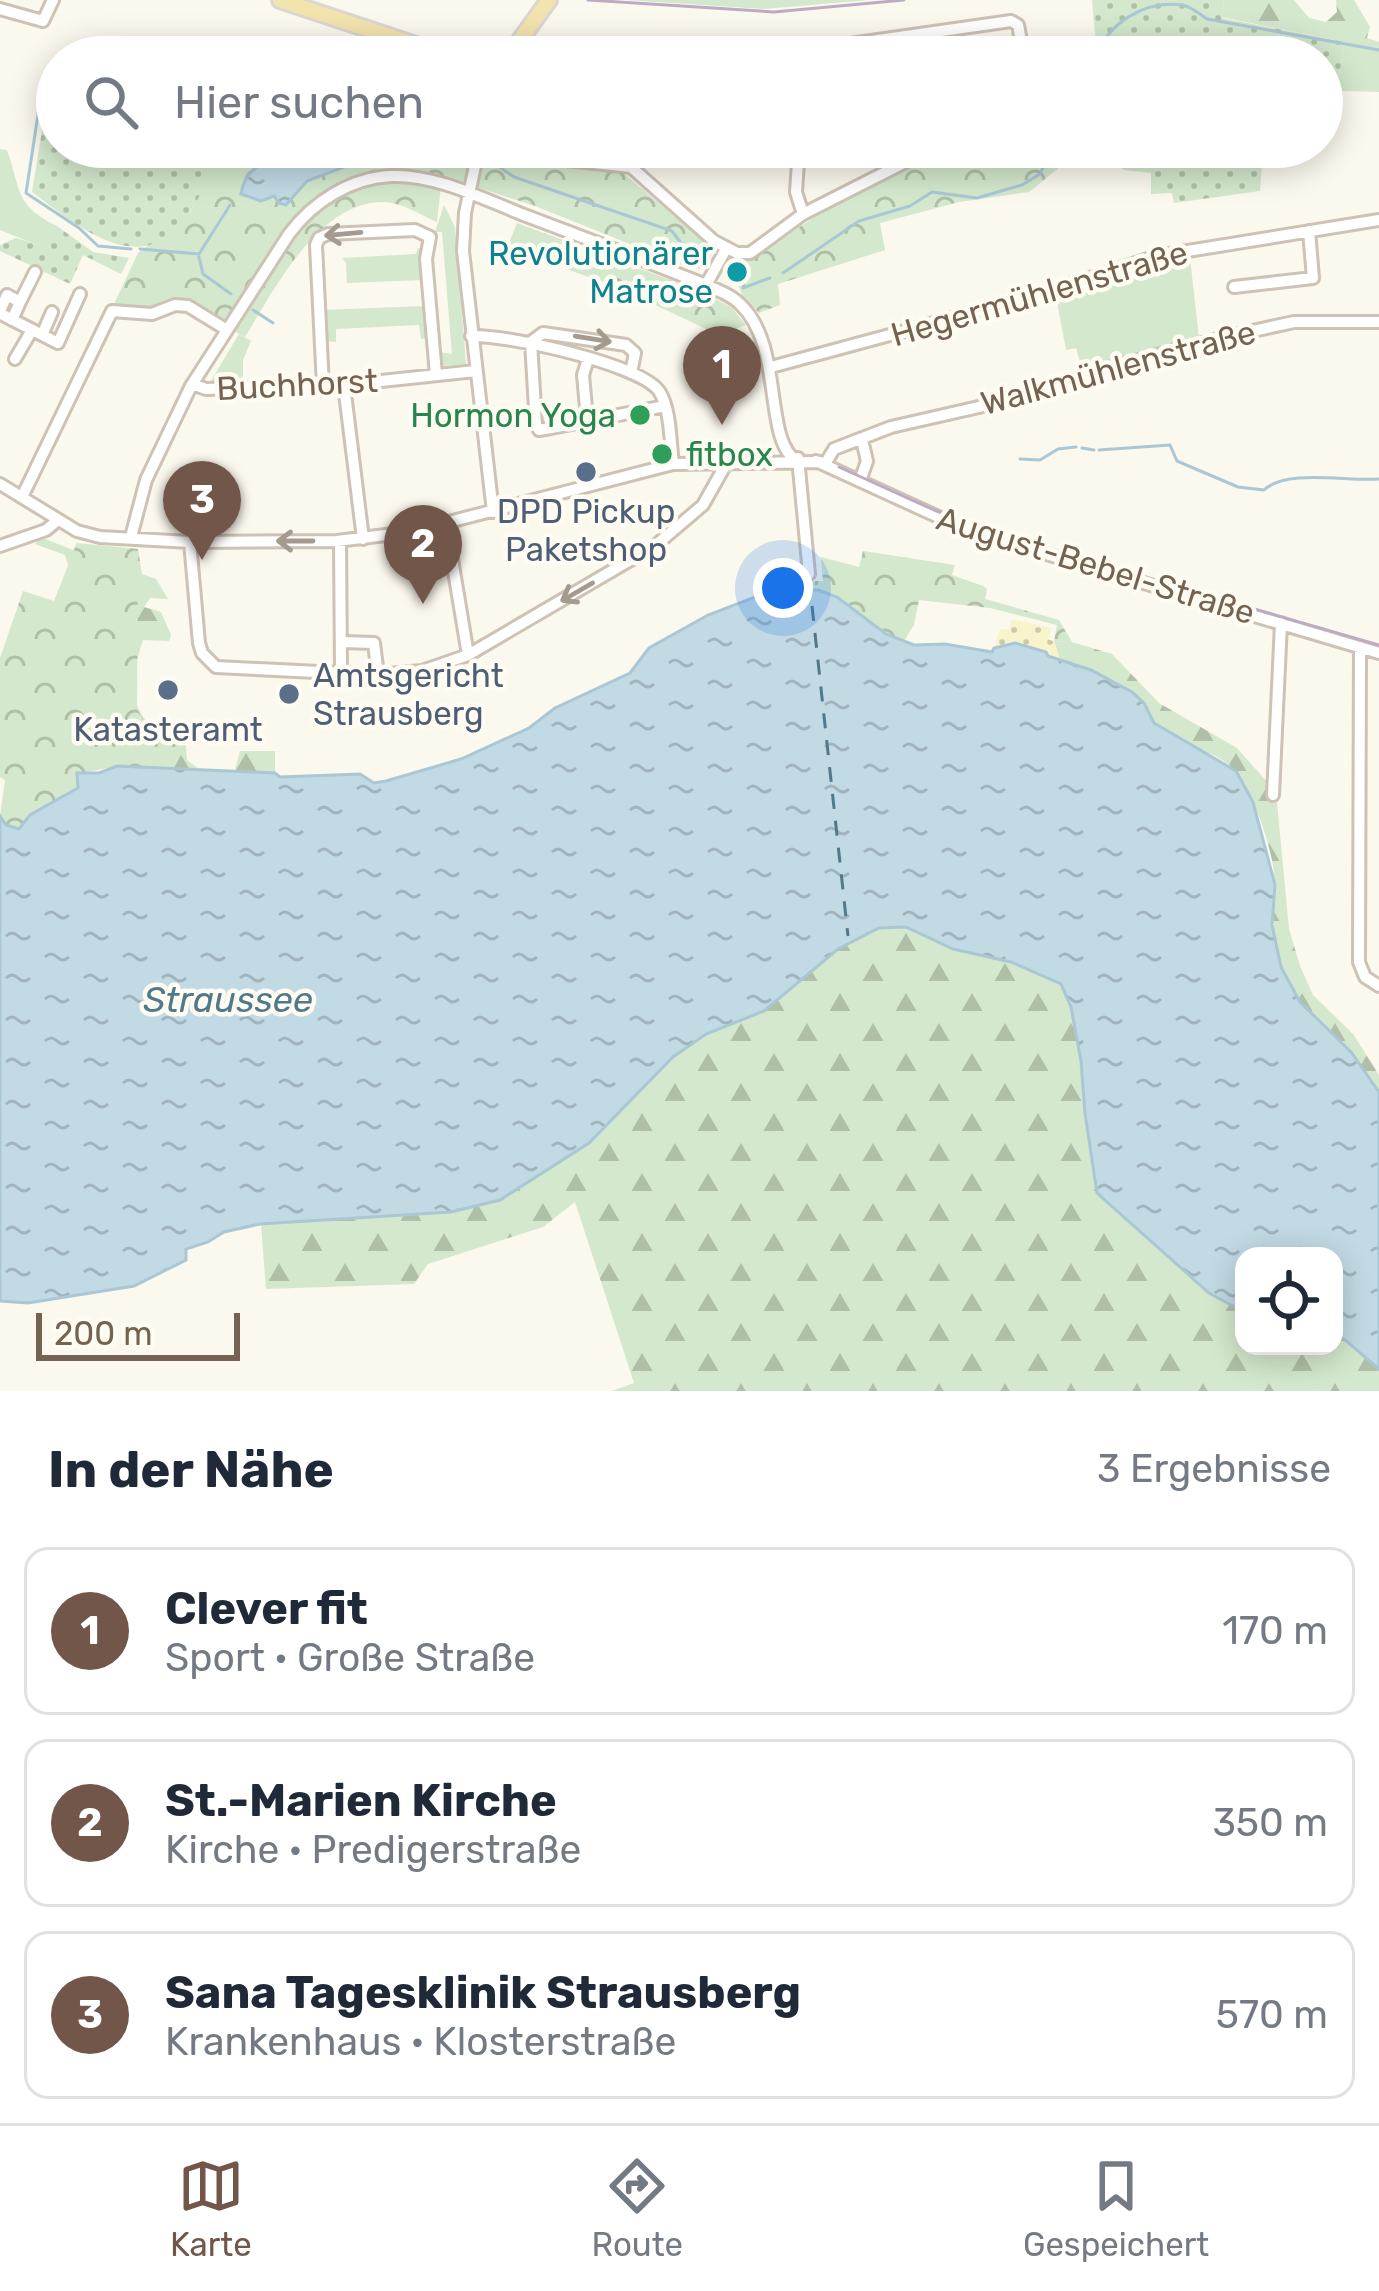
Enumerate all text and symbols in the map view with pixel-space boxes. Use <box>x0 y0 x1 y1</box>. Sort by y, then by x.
search box <box>36 36 1343 168</box>
icon: search <box>78 69 144 135</box>
text: Hier suchen <box>174 76 424 129</box>
one-way arrow <box>324 223 363 246</box>
street label: Hegermühlenstraße <box>886 232 1192 354</box>
place label: Revolutionärer Matrose <box>488 234 713 311</box>
marker: Revolutionärer Matrose <box>724 259 750 285</box>
street label: Walkmühlenstraße <box>976 312 1260 423</box>
pin: 1 <box>683 326 761 425</box>
one-way arrow <box>573 329 612 352</box>
street label: Buchhorst <box>215 361 379 408</box>
place label: Hormon Yoga <box>410 396 616 435</box>
marker: Hormon Yoga <box>627 402 653 428</box>
place label: fitbox <box>686 435 773 474</box>
marker: fitbox <box>649 441 675 467</box>
marker: DPD Pickup Paketshop <box>573 459 599 485</box>
pin: 3 <box>163 461 241 560</box>
place label: DPD Pickup Paketshop <box>497 492 675 569</box>
street label: August-Bebel-Straße <box>932 499 1260 632</box>
pin: 2 <box>384 505 462 604</box>
one-way arrow <box>276 530 315 552</box>
your location <box>753 558 813 618</box>
one-way arrow <box>560 581 595 605</box>
place label: Amtsgericht Strausberg <box>313 656 504 733</box>
marker: Katasteramt <box>155 677 181 703</box>
marker: Amtsgericht Strausberg <box>276 681 302 707</box>
place label: Katasteramt <box>73 710 263 749</box>
water label: Straussee <box>143 978 313 1021</box>
map controls <box>1235 1247 1343 1355</box>
button: locate <box>1235 1247 1343 1355</box>
scale bar <box>36 1307 240 1360</box>
text: 200 m <box>54 1314 153 1353</box>
text: In der Nähe <box>48 1439 334 1500</box>
text: 3 Ergebnisse <box>1097 1446 1331 1492</box>
text: Clever fit <box>165 1582 368 1635</box>
text: 1 <box>80 1608 100 1654</box>
text: 170 m <box>1222 1608 1328 1654</box>
text: Sport · Große Straße <box>165 1635 535 1681</box>
text: St.-Marien Kirche <box>165 1774 557 1827</box>
text: 2 <box>77 1800 103 1846</box>
text: 350 m <box>1212 1800 1328 1846</box>
text: Kirche · Predigerstraße <box>165 1827 581 1873</box>
text: Sana Tagesklinik Strausberg <box>165 1966 801 2019</box>
text: 3 <box>77 1992 103 2038</box>
text: 570 m <box>1216 1992 1328 2038</box>
text: Krankenhaus · Klosterstraße <box>165 2019 676 2065</box>
tab: Karte <box>170 2153 252 2264</box>
tab: Route <box>591 2153 683 2264</box>
tab: Gespeichert <box>1023 2153 1209 2264</box>

